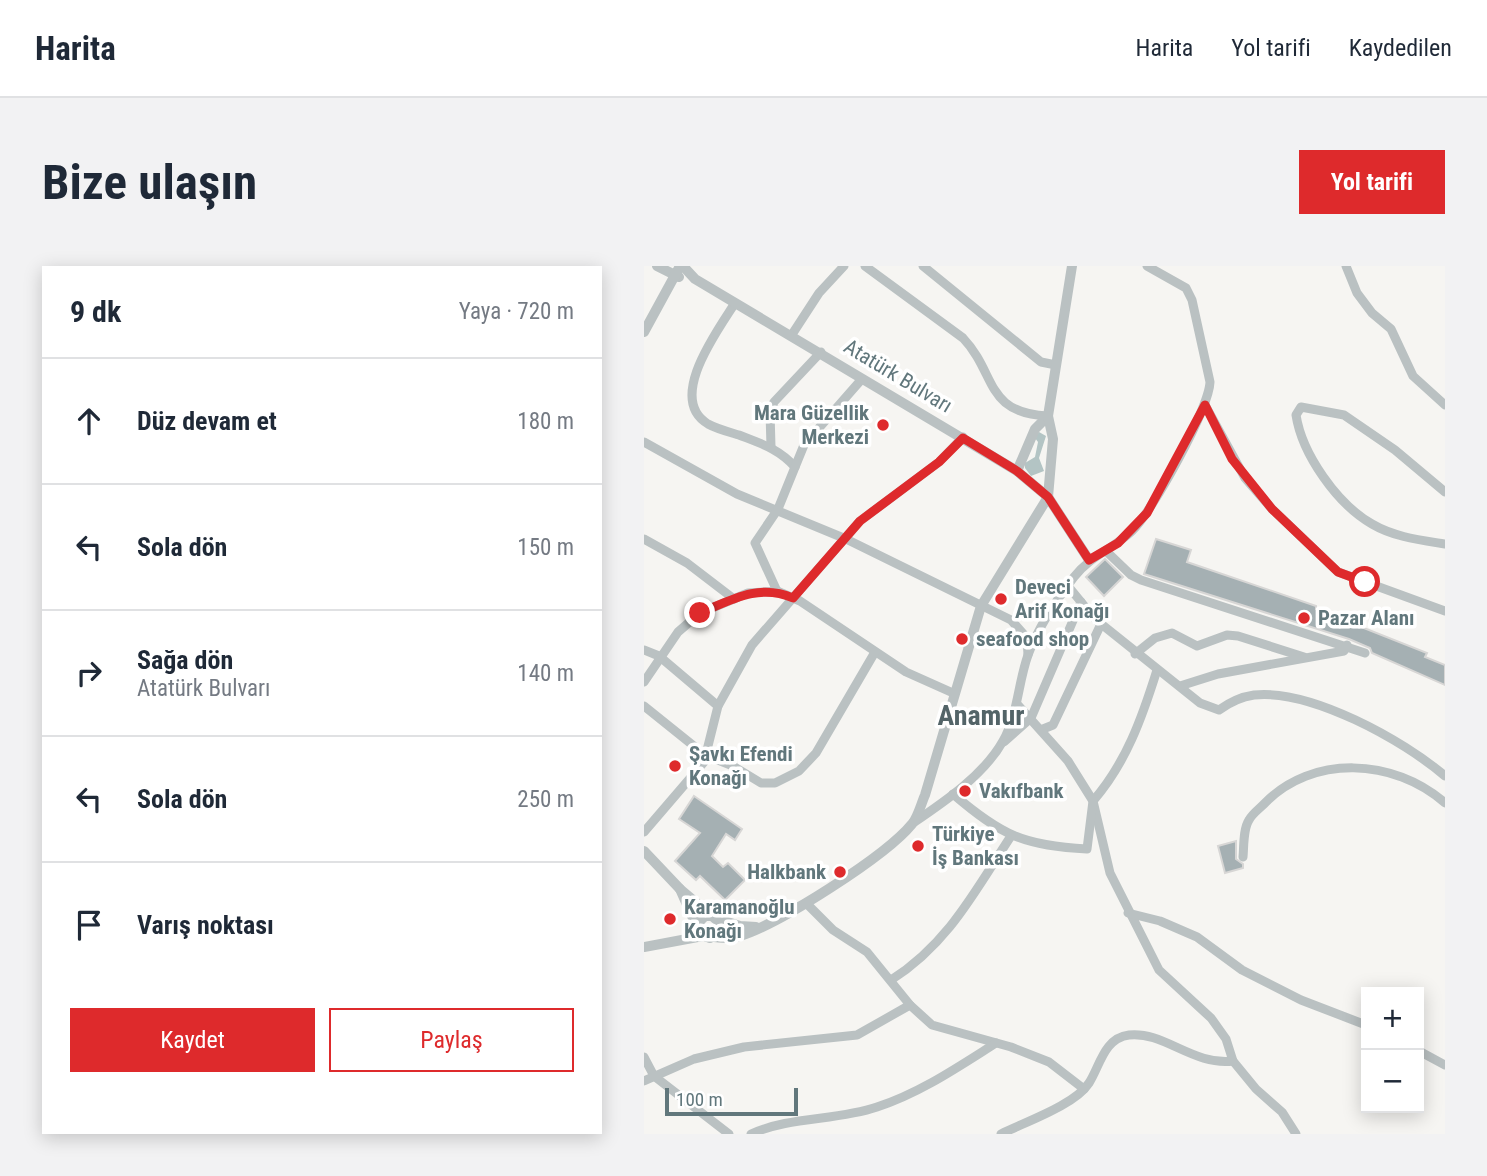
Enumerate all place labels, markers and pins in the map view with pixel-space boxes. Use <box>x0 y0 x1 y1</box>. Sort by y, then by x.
place label: Mara Güzellik Merkezi <box>754 401 870 449</box>
marker: Mara Güzellik Merkezi <box>875 417 891 433</box>
place label: Deveci Arif Konağı <box>1015 575 1110 623</box>
marker: Deveci Arif Konağı <box>993 591 1009 607</box>
place label: Pazar Alanı <box>1318 606 1414 630</box>
marker: Pazar Alanı <box>1296 610 1312 626</box>
place label: seafood shop <box>976 627 1089 651</box>
marker: seafood shop <box>954 631 970 647</box>
place label: Şavkı Efendi Konağı <box>689 742 793 790</box>
marker: Şavkı Efendi Konağı <box>667 758 683 774</box>
place label: Vakıfbank <box>979 779 1065 803</box>
marker: Vakıfbank <box>957 783 973 799</box>
place label: Türkiye İş Bankası <box>932 822 1019 870</box>
marker: Türkiye İş Bankası <box>910 838 926 854</box>
place label: Halkbank <box>747 860 827 884</box>
marker: Halkbank <box>832 864 848 880</box>
place label: Karamanoğlu Konağı <box>684 895 795 943</box>
marker: Karamanoğlu Konağı <box>662 911 678 927</box>

